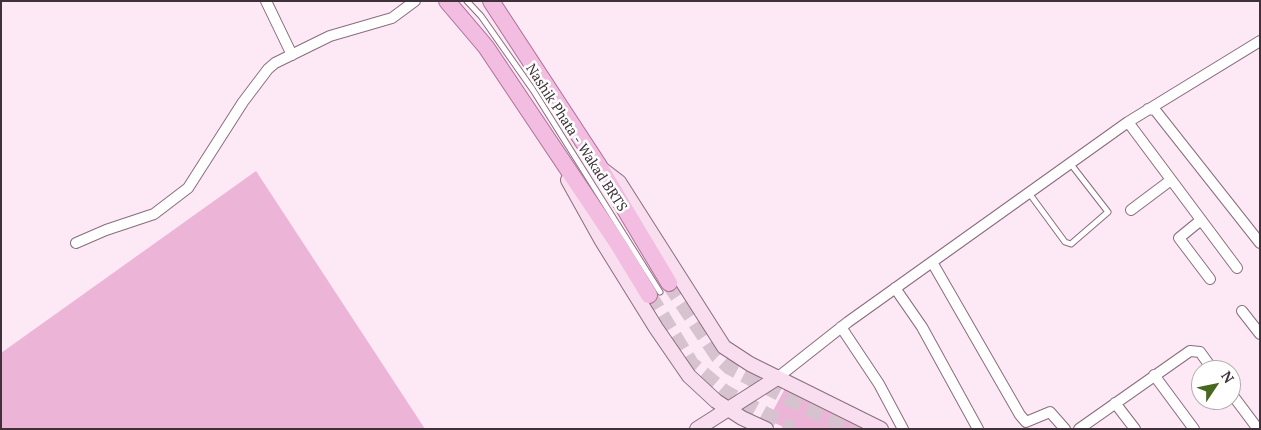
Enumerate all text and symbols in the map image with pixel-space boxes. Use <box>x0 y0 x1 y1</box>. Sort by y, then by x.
street label: Nashik Phata - Wakad BRTS <box>522 61 630 215</box>
north arrow <box>1191 360 1241 410</box>
text: N <box>1217 367 1239 387</box>

